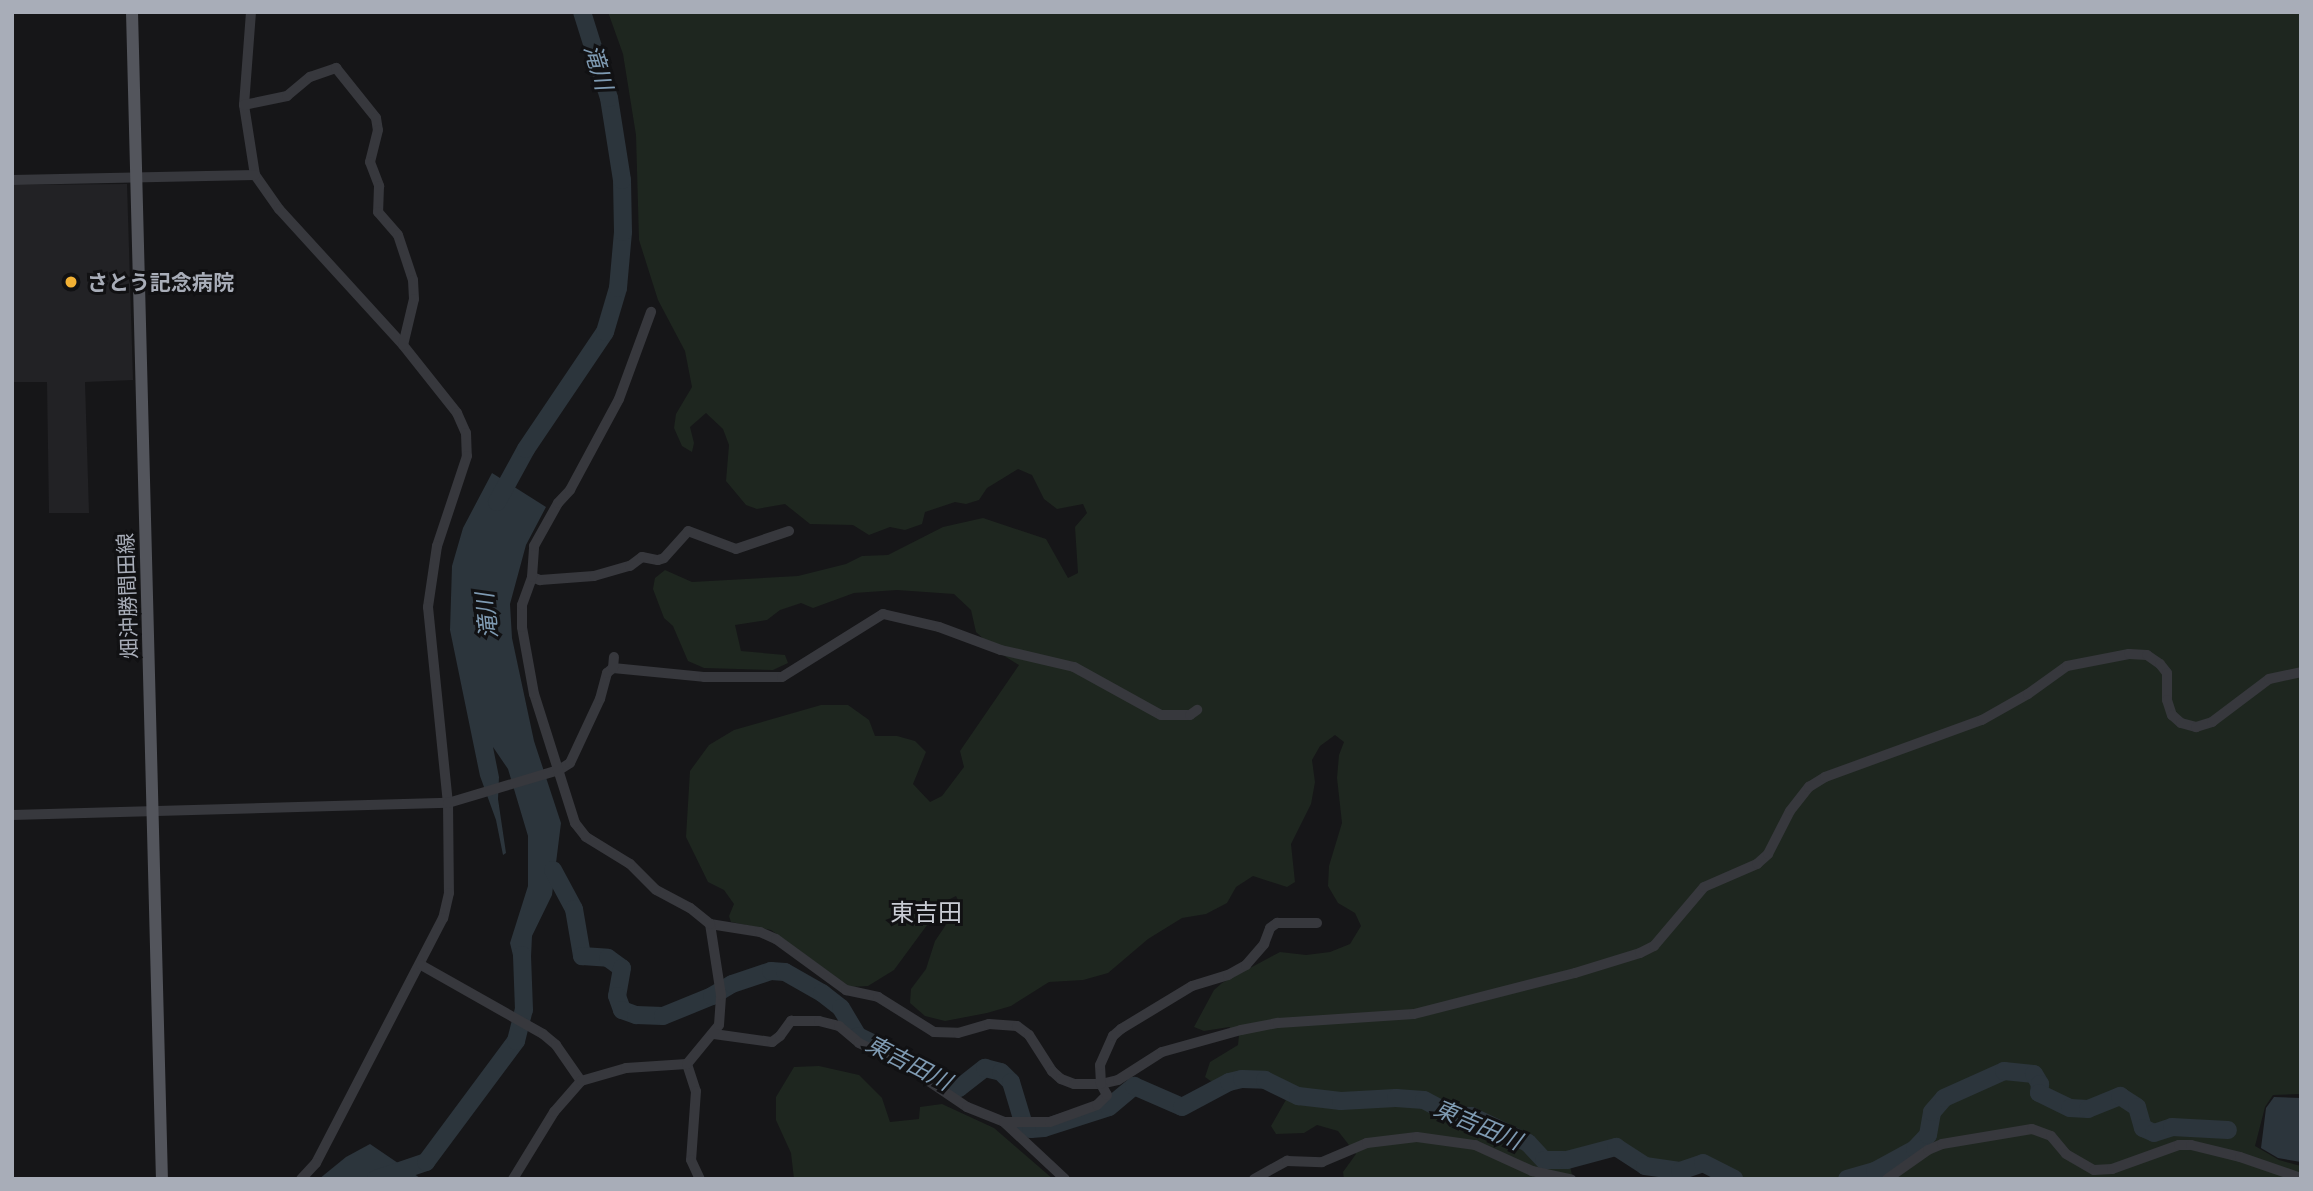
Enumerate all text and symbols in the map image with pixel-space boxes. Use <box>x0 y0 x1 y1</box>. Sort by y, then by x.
water label: 滝川 <box>579 41 619 93</box>
place label: さとう記念病院 <box>87 269 234 295</box>
marker: さとう記念病院 <box>61 272 81 292</box>
street label: 畑沖勝間田線 <box>112 533 142 659</box>
water label: 滝川 <box>470 592 502 640</box>
district label: 東吉田 <box>890 898 962 926</box>
water label: 東吉田川 <box>862 1029 956 1095</box>
water label: 東吉田川 <box>1430 1093 1526 1155</box>

